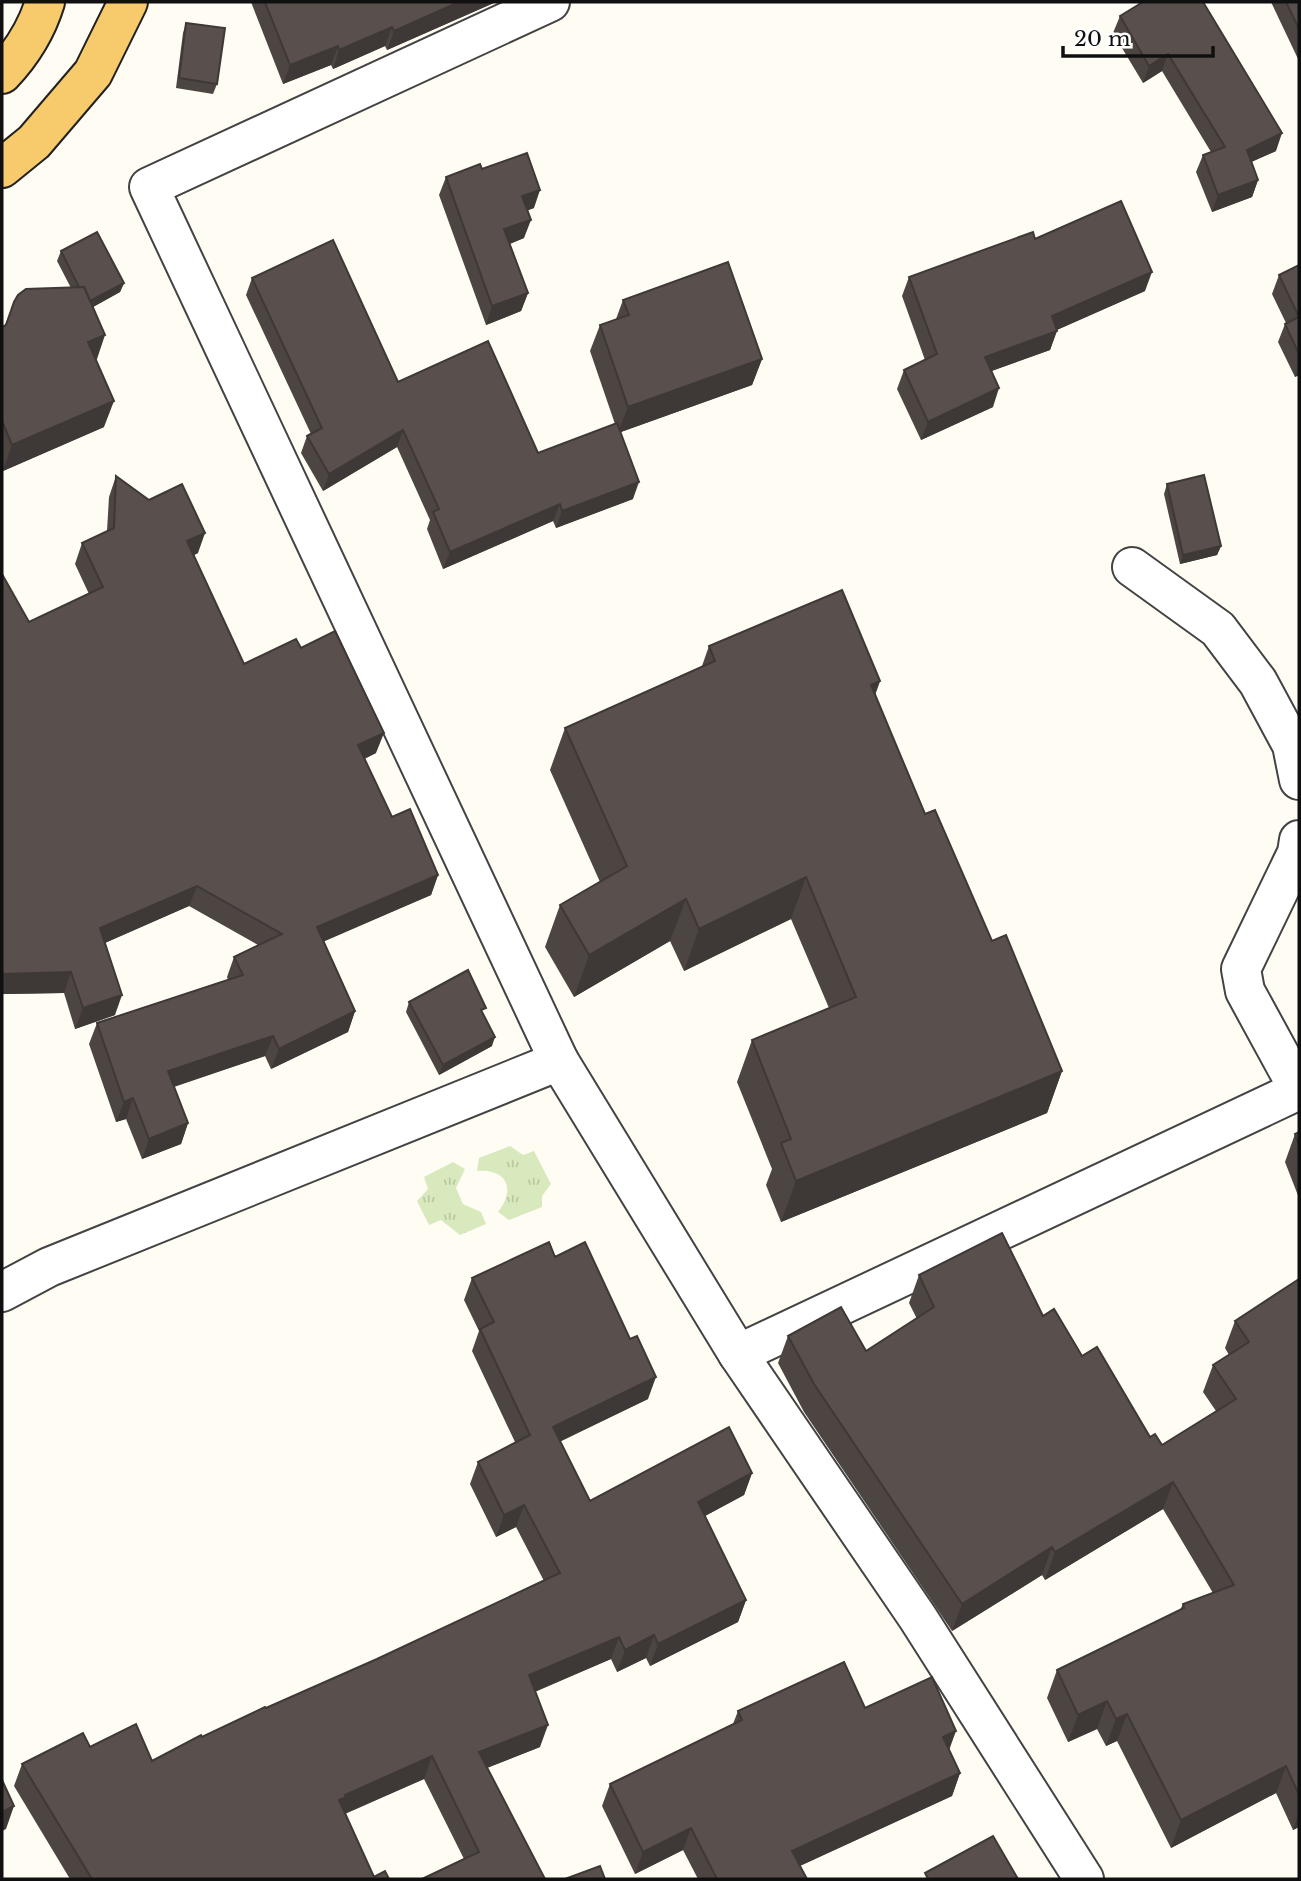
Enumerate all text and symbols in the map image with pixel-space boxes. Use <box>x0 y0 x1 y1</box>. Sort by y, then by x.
scale bar <box>1063 14 1214 58</box>
text: 20 m <box>1074 26 1131 52</box>

